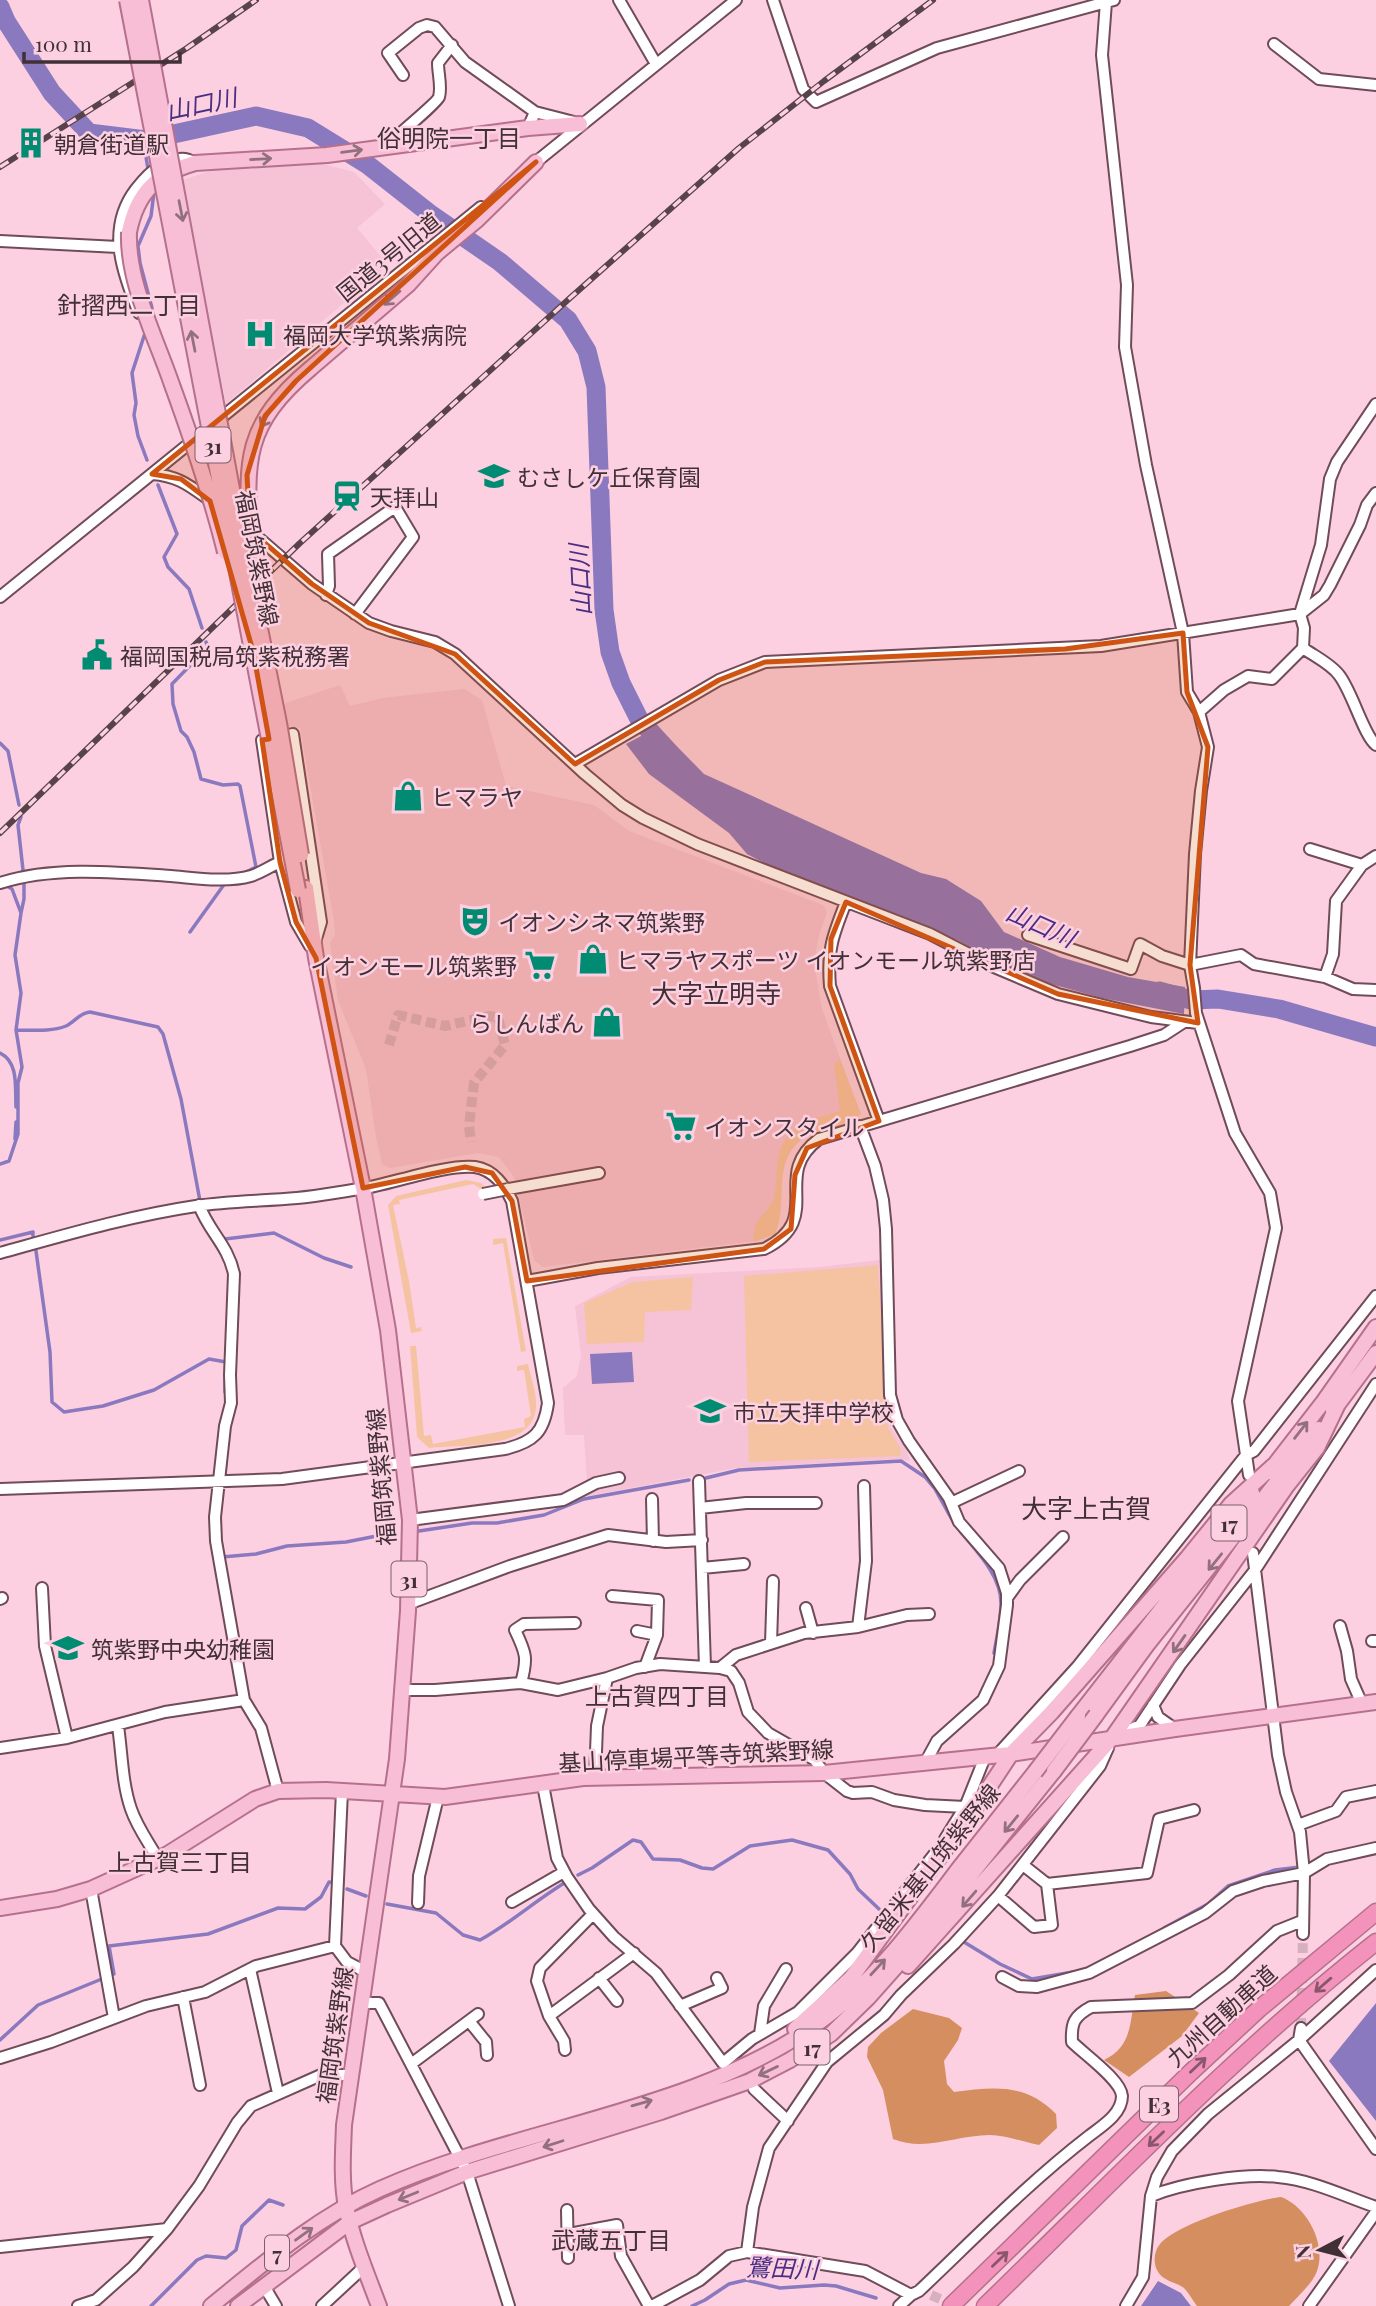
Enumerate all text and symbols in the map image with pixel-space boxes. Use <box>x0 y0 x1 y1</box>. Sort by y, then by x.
scale bar <box>24 21 180 65</box>
text: 100 m <box>35 29 92 57</box>
water label: 山口川 <box>162 79 242 126</box>
district label: 俗明院一丁目 <box>377 121 521 153</box>
building icon: 朝倉街道駅 <box>14 126 48 160</box>
place label: 朝倉街道駅 <box>54 128 169 159</box>
one-way arrow <box>341 145 363 158</box>
one-way arrow <box>249 152 272 165</box>
one-way arrow <box>175 199 189 222</box>
street label: 国道3号旧道 <box>330 205 446 307</box>
district label: 針摺西二丁目 <box>57 288 201 320</box>
one-way arrow <box>384 290 402 306</box>
hospital icon: 福岡大学筑紫病院 <box>243 317 277 351</box>
place label: 福岡大学筑紫病院 <box>283 319 467 350</box>
one-way arrow <box>185 331 199 353</box>
one-way arrow <box>259 407 272 428</box>
road number: 31 <box>196 428 230 462</box>
school or university icon: むさしケ丘保育園 <box>477 459 511 493</box>
place label: むさしケ丘保育園 <box>517 461 701 492</box>
station icon: 天拝山 <box>330 479 364 513</box>
place label: 天拝山 <box>370 481 439 512</box>
street label: 福岡筑紫野線 <box>230 487 286 629</box>
water label: 山口川 <box>561 540 597 617</box>
public building icon: 福岡国税局筑紫税務署 <box>80 638 114 672</box>
place label: 福岡国税局筑紫税務署 <box>120 640 350 671</box>
shop icon: ヒマラヤ <box>391 779 425 813</box>
place label: ヒマラヤ <box>431 781 523 812</box>
water label: 山口川 <box>1002 895 1083 954</box>
theatre icon: イオンシネマ筑紫野 <box>458 904 492 938</box>
place label: イオンシネマ筑紫野 <box>498 906 705 937</box>
shop icon: ヒマラヤスポーツ イオンモール筑紫野店 <box>576 942 610 976</box>
place label: ヒマラヤスポーツ イオンモール筑紫野店 <box>616 944 1035 975</box>
supermarket icon: イオンモール筑紫野 <box>523 948 557 982</box>
place label: イオンモール筑紫野 <box>310 950 517 981</box>
district label: 大字立明寺 <box>651 975 781 1010</box>
shop icon: らしんばん <box>590 1005 624 1039</box>
place label: らしんばん <box>469 1007 584 1038</box>
supermarket icon: イオンスタイル <box>664 1109 698 1143</box>
place label: イオンスタイル <box>704 1111 865 1142</box>
school or university icon: 市立天拝中学校 <box>693 1394 727 1428</box>
place label: 市立天拝中学校 <box>733 1396 894 1427</box>
street label: 福岡筑紫野線 <box>359 1407 401 1547</box>
one-way arrow <box>1294 1421 1309 1440</box>
district label: 大字上古賀 <box>1021 1490 1151 1525</box>
road number: 17 <box>1212 1506 1246 1540</box>
one-way arrow <box>1207 1552 1223 1570</box>
road number: 31 <box>392 1562 426 1596</box>
school or university icon: 筑紫野中央幼稚園 <box>51 1631 85 1665</box>
place label: 筑紫野中央幼稚園 <box>91 1633 275 1664</box>
one-way arrow <box>1172 1634 1186 1653</box>
district label: 上古賀四丁目 <box>585 1679 729 1711</box>
street label: 基山停車場平等寺筑紫野線 <box>557 1732 835 1778</box>
street label: 久留米基山筑紫野線 <box>852 1777 1006 1957</box>
one-way arrow <box>1003 1814 1019 1832</box>
district label: 上古賀三丁目 <box>108 1845 252 1877</box>
one-way arrow <box>960 1890 977 1907</box>
street label: 九州自動車道 <box>1159 1957 1283 2073</box>
one-way arrow <box>870 1959 887 1976</box>
street label: 福岡筑紫野線 <box>309 1965 359 2105</box>
one-way arrow <box>1315 1976 1332 1993</box>
road number: 17 <box>794 2030 830 2064</box>
one-way arrow <box>1189 2057 1206 2074</box>
one-way arrow <box>758 2065 779 2079</box>
road number: E3 <box>1140 2086 1178 2122</box>
one-way arrow <box>631 2096 653 2109</box>
one-way arrow <box>1148 2130 1165 2147</box>
one-way arrow <box>542 2138 564 2151</box>
one-way arrow <box>397 2191 419 2204</box>
north arrow <box>1285 2215 1355 2285</box>
district label: 武蔵五丁目 <box>551 2223 671 2255</box>
one-way arrow <box>294 2227 313 2242</box>
road number: 7 <box>265 2236 289 2270</box>
text: N <box>1288 2244 1316 2261</box>
water label: 鷺田川 <box>745 2250 822 2284</box>
one-way arrow <box>992 2250 1009 2267</box>

